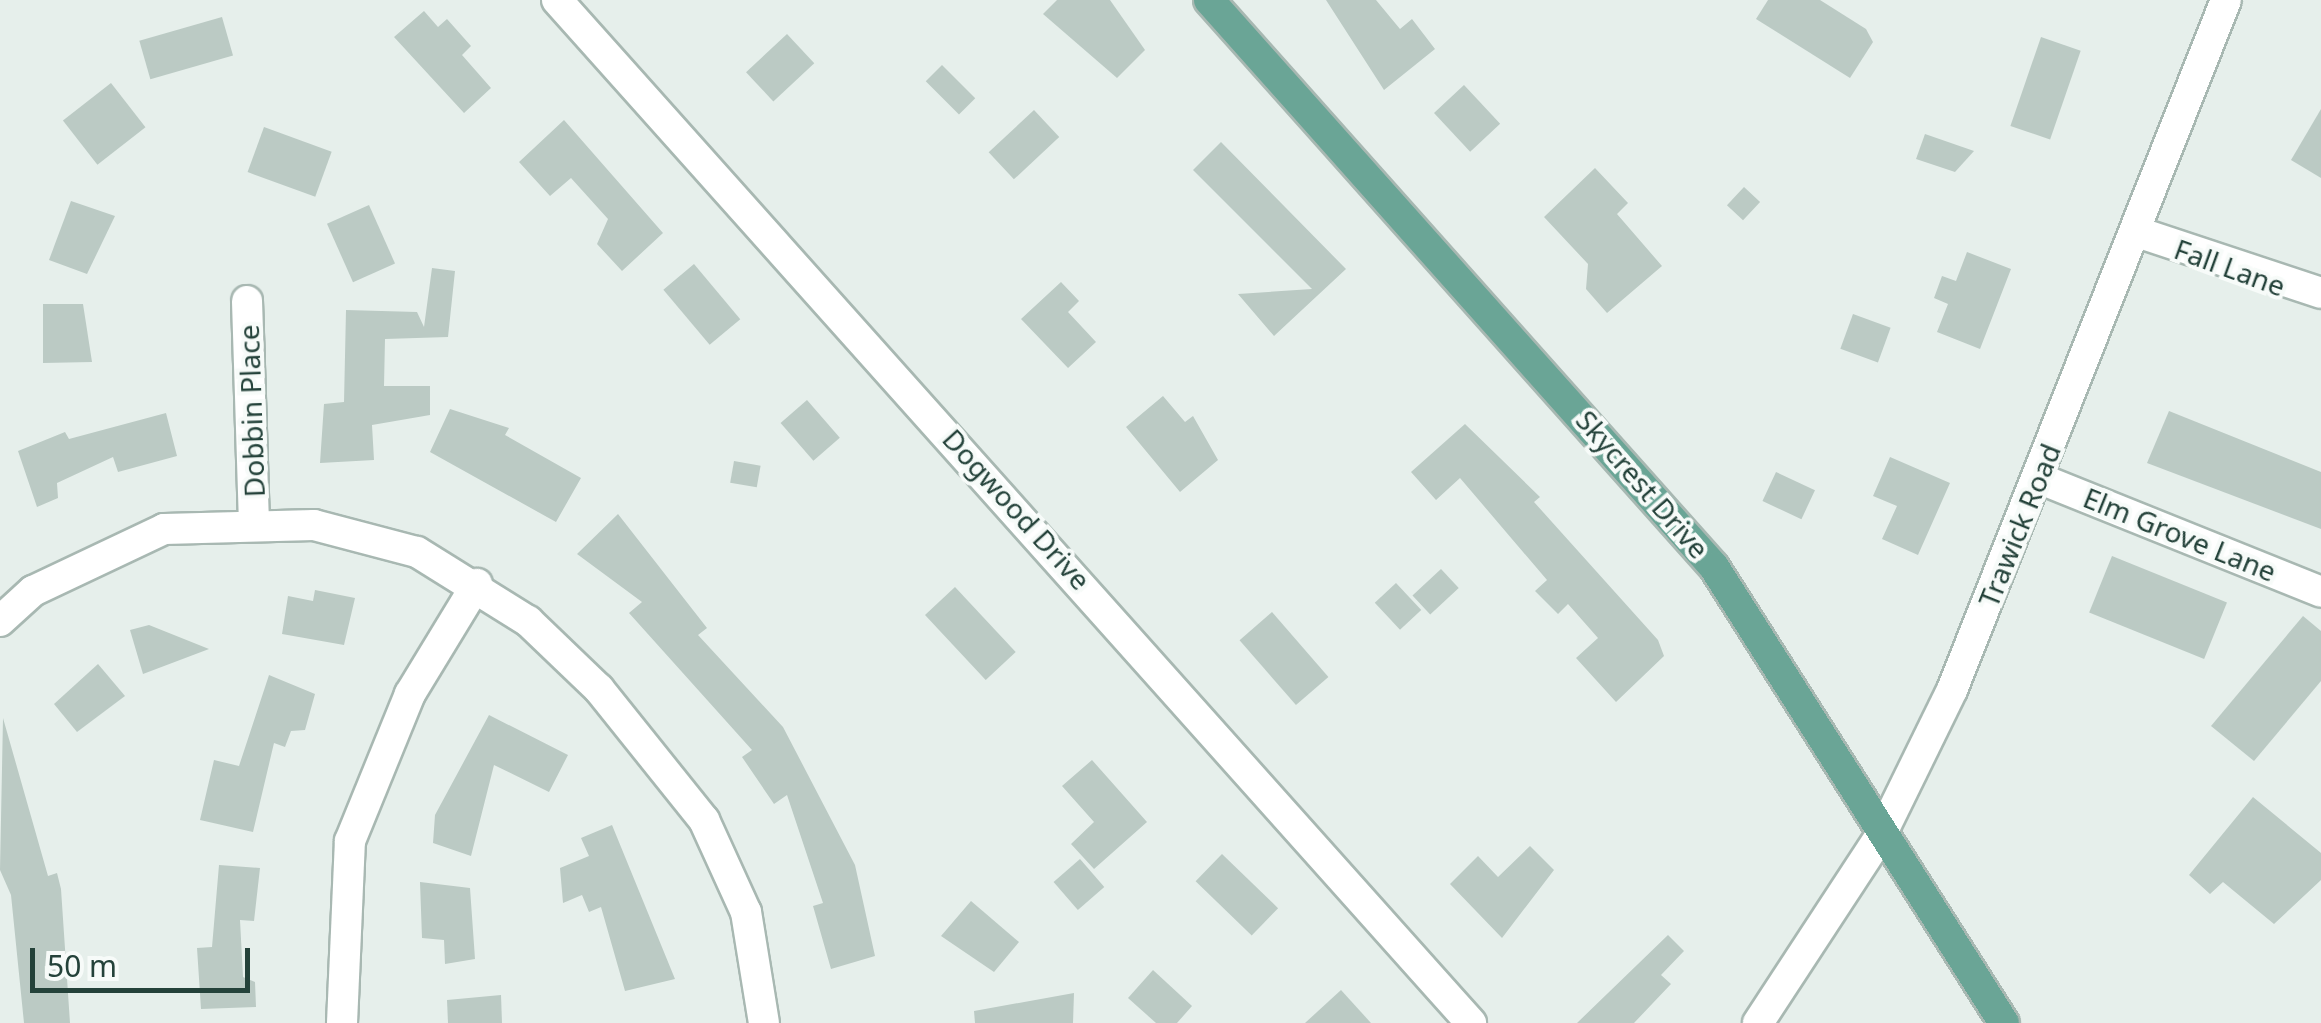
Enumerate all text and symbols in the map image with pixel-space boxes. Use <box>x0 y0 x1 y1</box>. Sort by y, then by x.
street label: Fall Lane <box>2170 231 2290 303</box>
street label: Dobbin Place <box>231 324 271 498</box>
street label: Skycrest Drive <box>1570 403 1716 565</box>
street label: Dogwood Drive <box>936 422 1098 596</box>
street label: Trawick Road <box>1971 438 2067 612</box>
street label: Elm Grove Lane <box>2079 480 2281 588</box>
scale bar <box>35 928 255 990</box>
text: 50 m <box>47 945 117 986</box>

